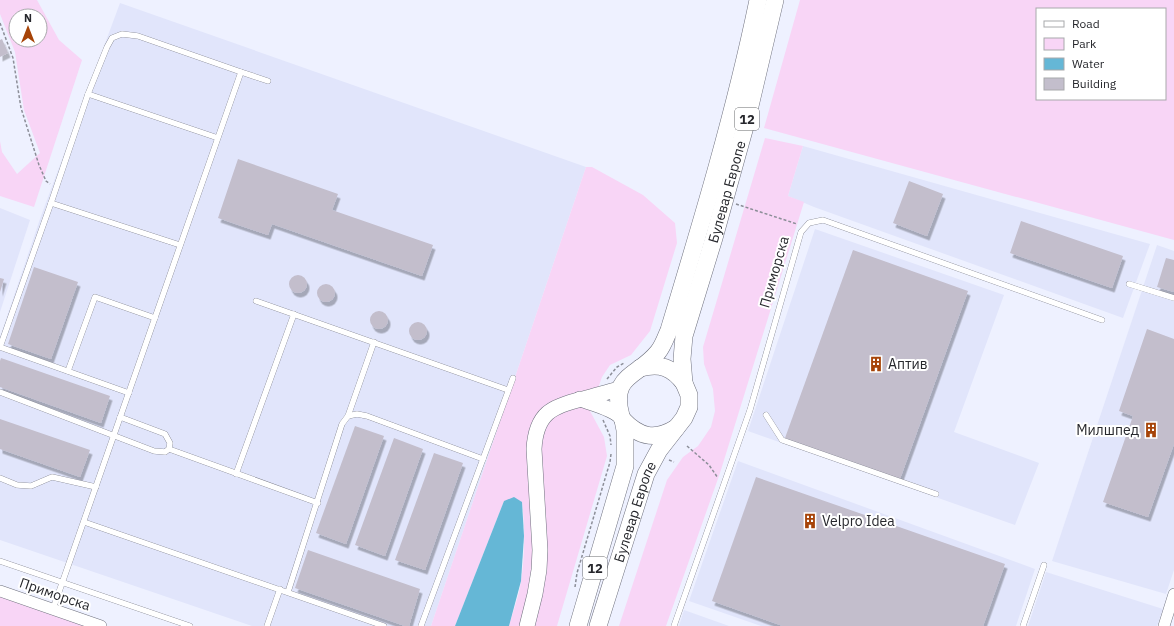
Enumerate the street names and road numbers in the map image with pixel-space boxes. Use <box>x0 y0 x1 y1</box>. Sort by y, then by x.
road number: 12 <box>735 108 759 130</box>
street label: Булевар Европе <box>704 138 750 245</box>
street label: Приморска <box>755 234 793 310</box>
street label: Булевар Европе <box>610 458 660 565</box>
road number: 12 <box>583 557 607 579</box>
street label: Приморска <box>17 573 93 615</box>

